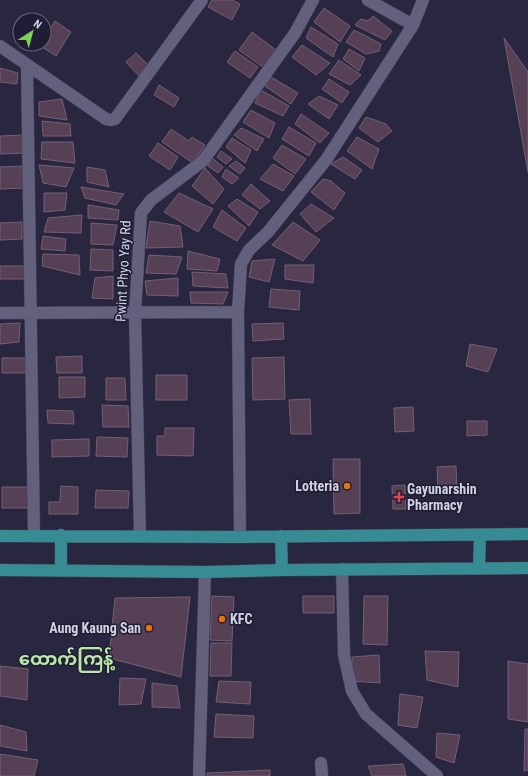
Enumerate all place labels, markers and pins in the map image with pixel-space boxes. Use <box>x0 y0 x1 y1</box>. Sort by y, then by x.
place label: Lotteria <box>295 478 339 494</box>
marker: Lotteria <box>342 481 352 491</box>
place label: Gayunarshin Pharmacy <box>407 481 477 513</box>
marker: Gayunarshin Pharmacy <box>394 492 404 502</box>
place label: KFC <box>230 611 252 627</box>
marker: KFC <box>217 614 227 624</box>
place label: Aung Kaung San <box>49 620 141 636</box>
marker: Aung Kaung San <box>144 623 154 633</box>

